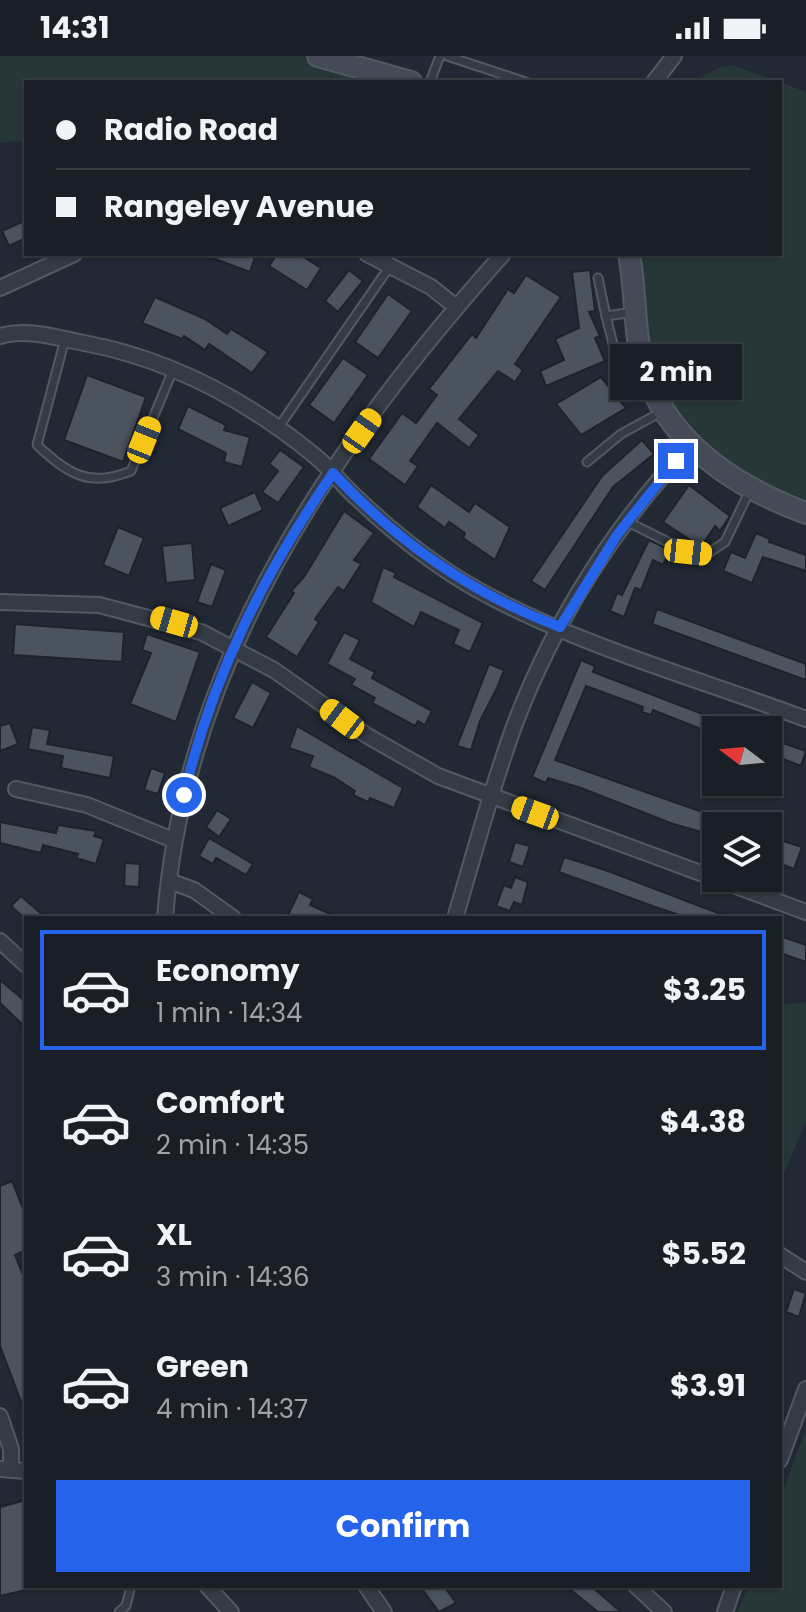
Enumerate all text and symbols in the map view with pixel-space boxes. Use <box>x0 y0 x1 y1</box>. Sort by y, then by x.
text: 14:31 <box>40 6 110 49</box>
text: Radio Road <box>104 108 278 151</box>
text: Rangeley Avenue <box>104 185 374 228</box>
callout: 2 min <box>610 345 742 401</box>
text: 2 min <box>639 354 713 390</box>
car <box>338 404 386 458</box>
car <box>124 413 164 467</box>
route end <box>658 443 694 479</box>
car <box>663 538 713 566</box>
car <box>148 604 200 640</box>
car <box>316 695 368 743</box>
north arrow <box>702 716 782 796</box>
map controls <box>702 716 782 892</box>
route start <box>166 777 202 813</box>
car <box>508 794 562 832</box>
button: layers <box>702 812 782 892</box>
text: Economy <box>156 949 300 992</box>
icon: car <box>60 954 132 1026</box>
text: $3.25 <box>663 968 746 1011</box>
text: 1 min · 14:34 <box>156 995 302 1031</box>
text: Comfort <box>156 1081 285 1124</box>
icon: car <box>60 1086 132 1158</box>
text: $4.38 <box>660 1100 746 1143</box>
text: 2 min · 14:35 <box>156 1127 309 1163</box>
text: XL <box>156 1213 192 1256</box>
icon: car <box>60 1218 132 1290</box>
text: $5.52 <box>662 1232 746 1275</box>
text: 3 min · 14:36 <box>156 1259 310 1295</box>
text: Green <box>156 1345 249 1388</box>
icon: car <box>60 1350 132 1422</box>
text: $3.91 <box>670 1364 746 1407</box>
text: 4 min · 14:37 <box>156 1391 308 1427</box>
button: Confirm <box>56 1480 750 1572</box>

